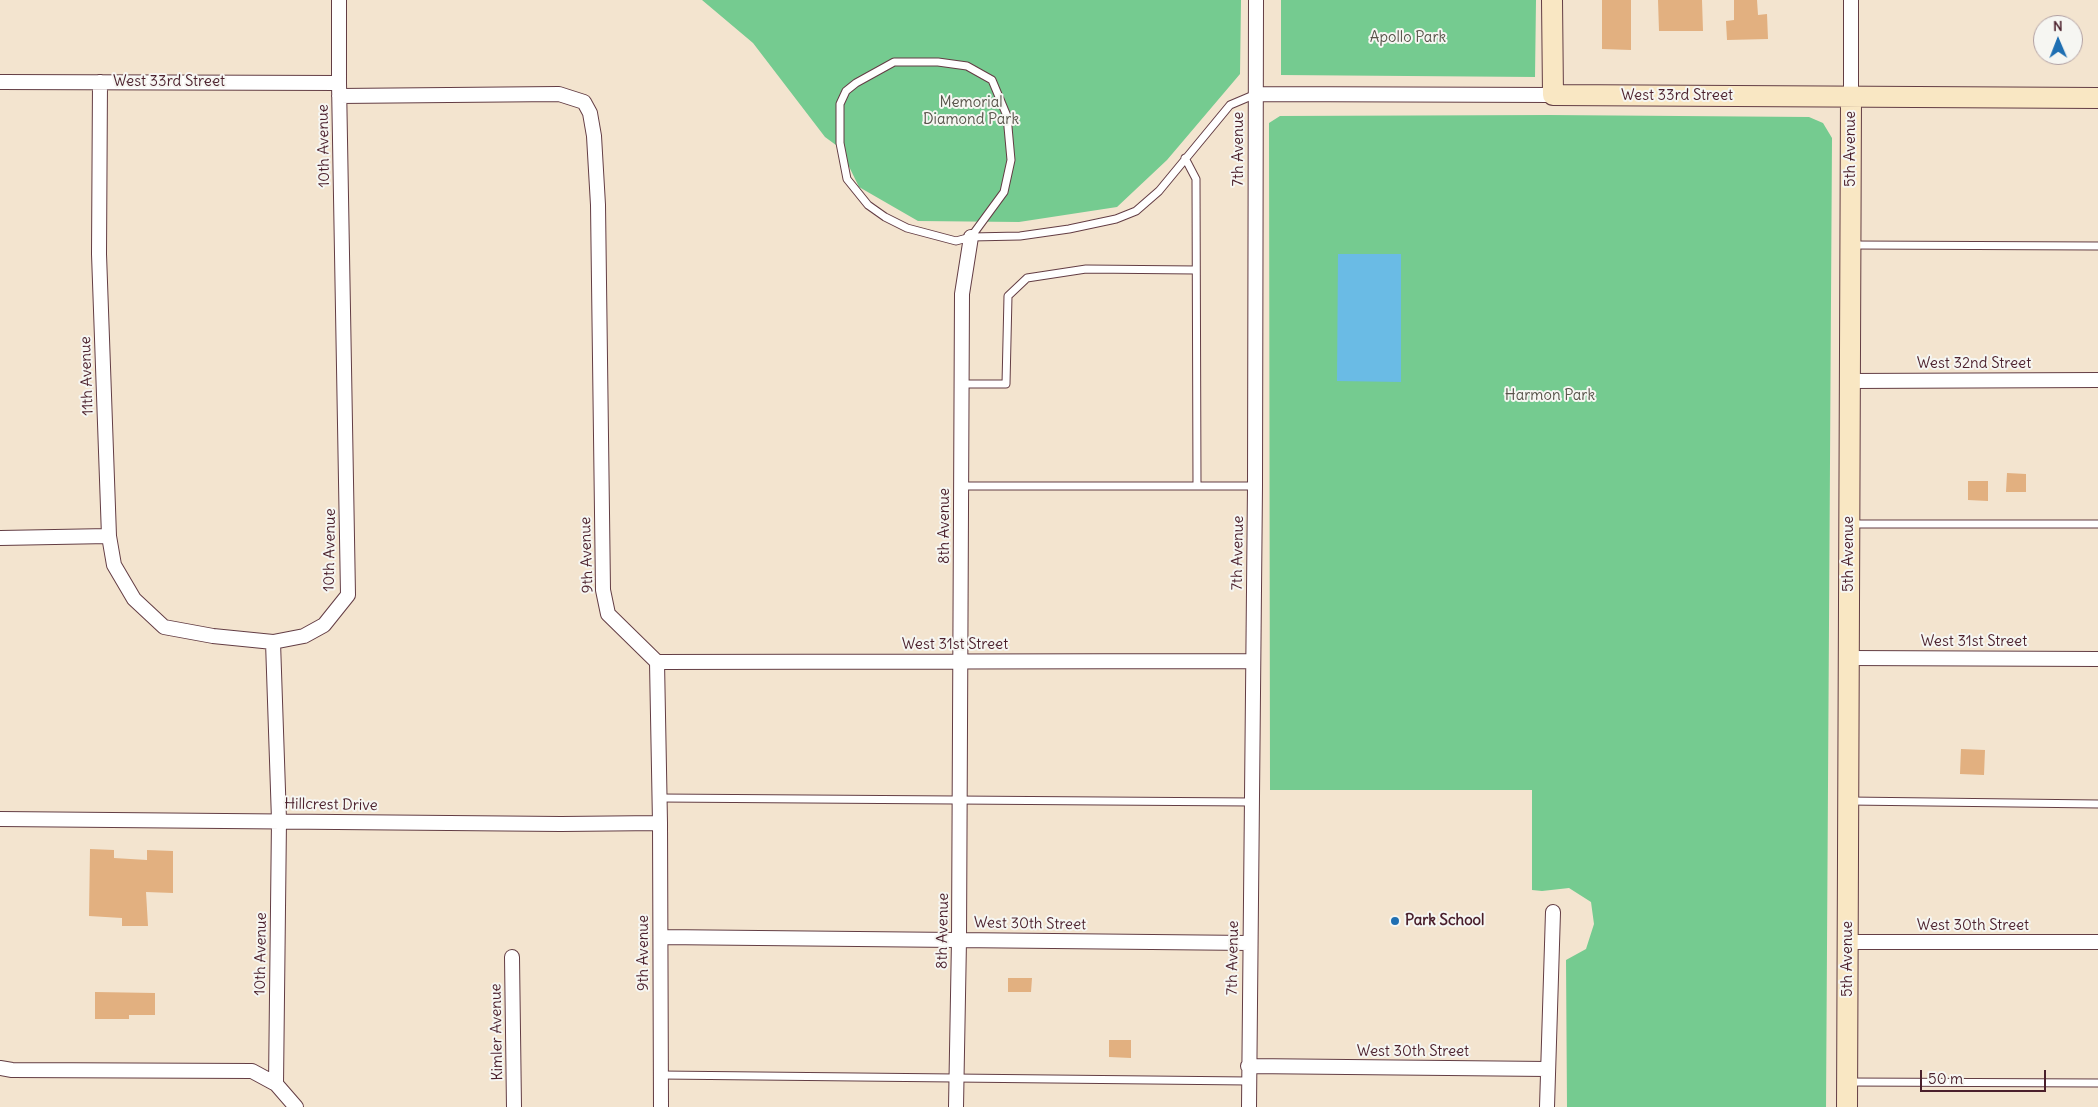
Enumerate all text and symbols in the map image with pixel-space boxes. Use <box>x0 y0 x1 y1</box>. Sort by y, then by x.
north arrow <box>2033 15 2083 65</box>
text: N <box>2053 17 2063 35</box>
park label: Apollo Park <box>1370 29 1446 47</box>
street label: West 33rd Street <box>113 73 225 91</box>
street label: West 33rd Street <box>1621 87 1733 105</box>
park label: Memorial Diamond Park <box>923 94 1019 129</box>
street label: 10th Avenue <box>314 104 334 188</box>
street label: 5th Avenue <box>1842 111 1860 187</box>
street label: 7th Avenue <box>1230 112 1248 186</box>
street label: 11th Avenue <box>77 336 97 416</box>
street label: West 32nd Street <box>1917 355 2031 373</box>
park label: Harmon Park <box>1505 387 1595 405</box>
street label: 8th Avenue <box>936 488 954 564</box>
street label: 10th Avenue <box>320 508 340 592</box>
street label: 7th Avenue <box>1228 515 1248 591</box>
street label: 5th Avenue <box>1840 516 1858 592</box>
street label: 9th Avenue <box>577 517 597 593</box>
street label: West 31st Street <box>1921 633 2027 651</box>
street label: West 31st Street <box>902 636 1008 654</box>
street label: Hillcrest Drive <box>284 795 378 815</box>
street label: 8th Avenue <box>933 893 953 969</box>
street label: 10th Avenue <box>251 912 271 996</box>
place label: Park School <box>1405 912 1484 930</box>
street label: West 30th Street <box>974 914 1086 934</box>
street label: 9th Avenue <box>635 915 653 991</box>
marker: Park School <box>1389 915 1401 927</box>
street label: West 30th Street <box>1917 917 2029 935</box>
street label: 7th Avenue <box>1223 920 1243 996</box>
street label: 5th Avenue <box>1839 921 1857 997</box>
street label: Kimler Avenue <box>487 983 507 1081</box>
street label: West 30th Street <box>1357 1043 1469 1061</box>
scale bar <box>1923 1060 2049 1092</box>
text: 50 m <box>1928 1069 1963 1088</box>

